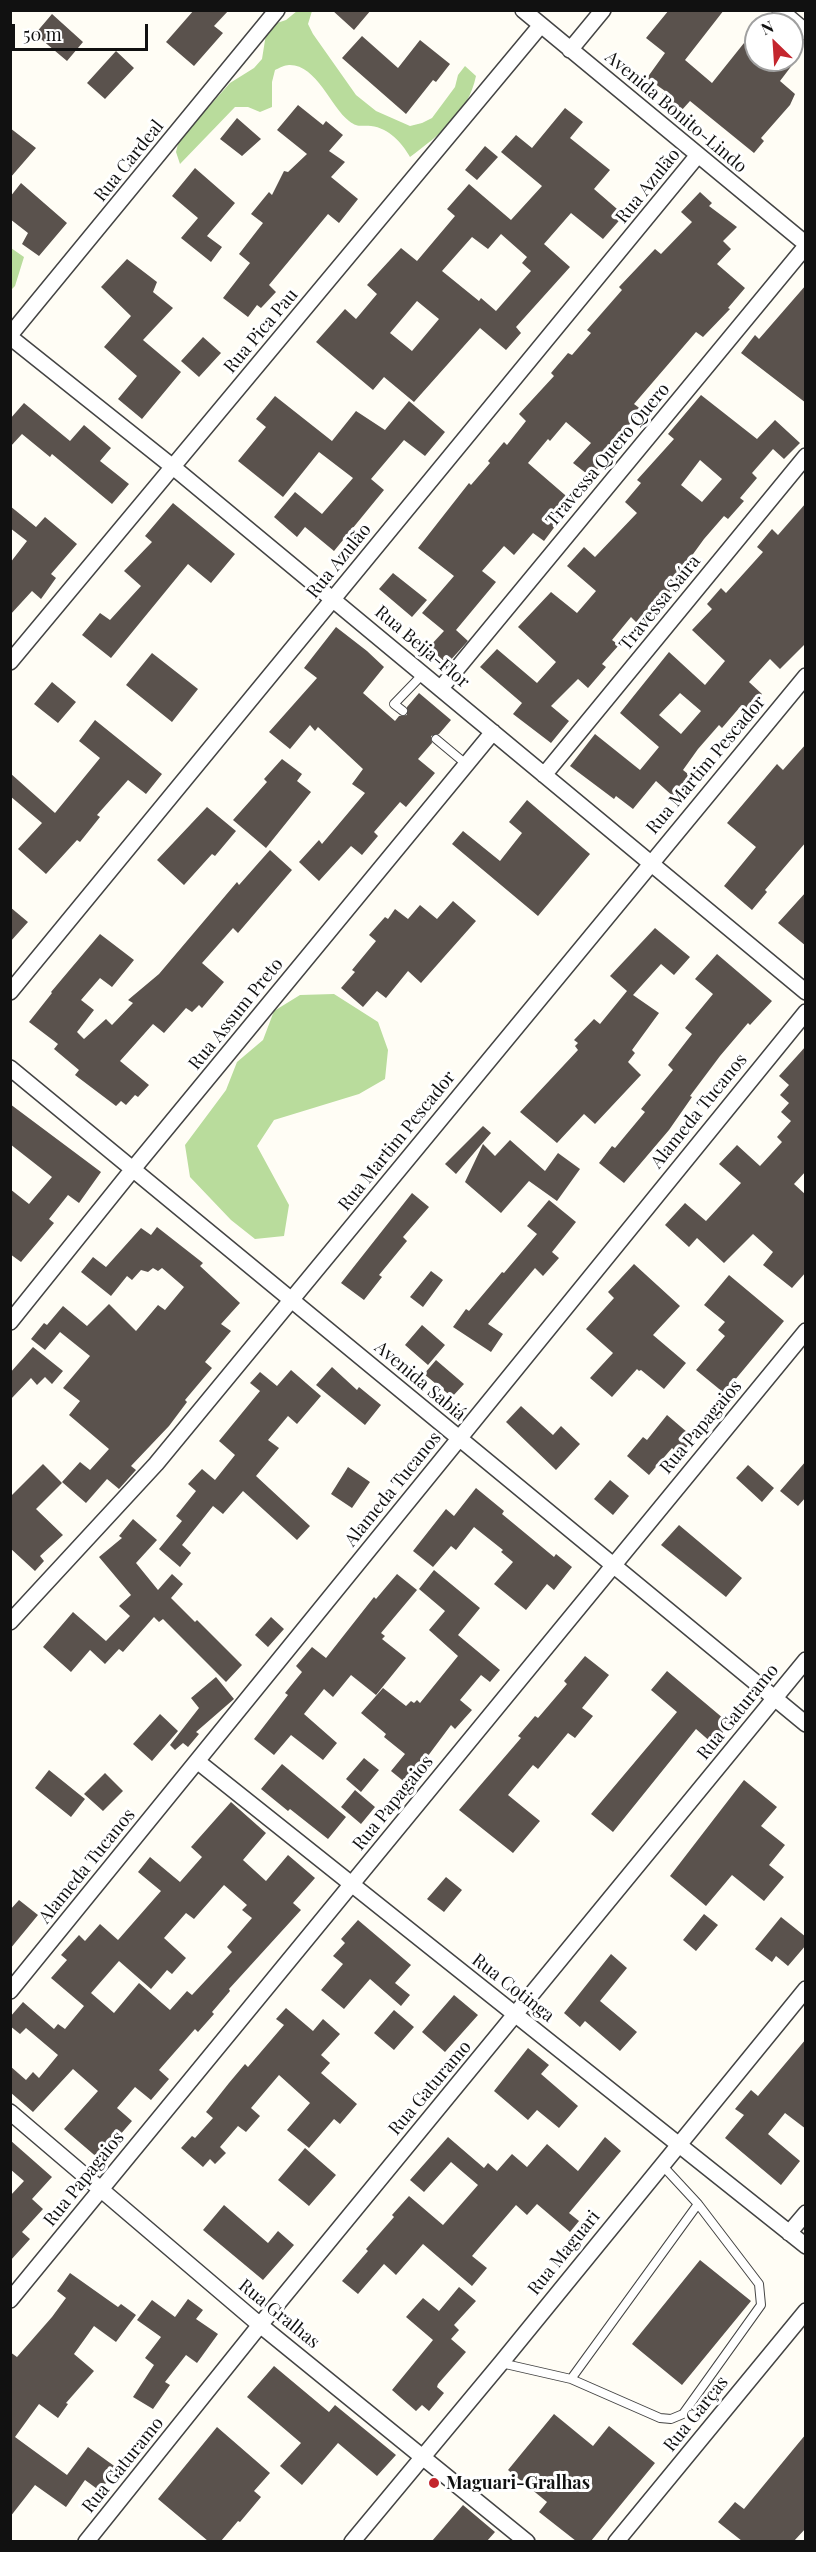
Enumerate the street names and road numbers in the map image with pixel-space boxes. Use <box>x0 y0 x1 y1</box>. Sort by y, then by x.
street label: Avenida Bonito-Lindo <box>601 46 751 178</box>
street label: Rua Cardeal <box>90 116 168 206</box>
street label: Rua Azulão <box>611 144 685 228</box>
street label: Rua Pica Pau <box>219 284 303 378</box>
street label: Travessa Quero Quero <box>542 379 674 531</box>
street label: Rua Azulão <box>302 519 376 603</box>
street label: Travessa Saíra <box>615 551 705 655</box>
street label: Rua Beija-Flor <box>370 601 474 693</box>
street label: Rua Martim Pescador <box>642 691 770 839</box>
street label: Rua Assum Preto <box>184 954 288 1074</box>
street label: Alameda Tucanos <box>646 1049 752 1173</box>
street label: Rua Martim Pescador <box>334 1067 460 1215</box>
street label: Avenida Sabiá <box>370 1337 470 1425</box>
street label: Rua Papagaios <box>655 1376 747 1478</box>
street label: Alameda Tucanos <box>340 1427 446 1551</box>
street label: Rua Gaturamo <box>693 1660 783 1764</box>
street label: Rua Papagaios <box>348 1751 438 1855</box>
street label: Alameda Tucanos <box>34 1804 140 1928</box>
street label: Rua Cotinga <box>468 1949 558 2027</box>
street label: Rua Gaturamo <box>384 2036 476 2140</box>
street label: Rua Papagaios <box>39 2127 129 2231</box>
street label: Rua Maguari <box>523 2206 605 2300</box>
street label: Rua Gralhas <box>234 2275 324 2353</box>
street label: Rua Garças <box>659 2372 733 2456</box>
street label: Rua Gaturamo <box>78 2413 168 2517</box>

